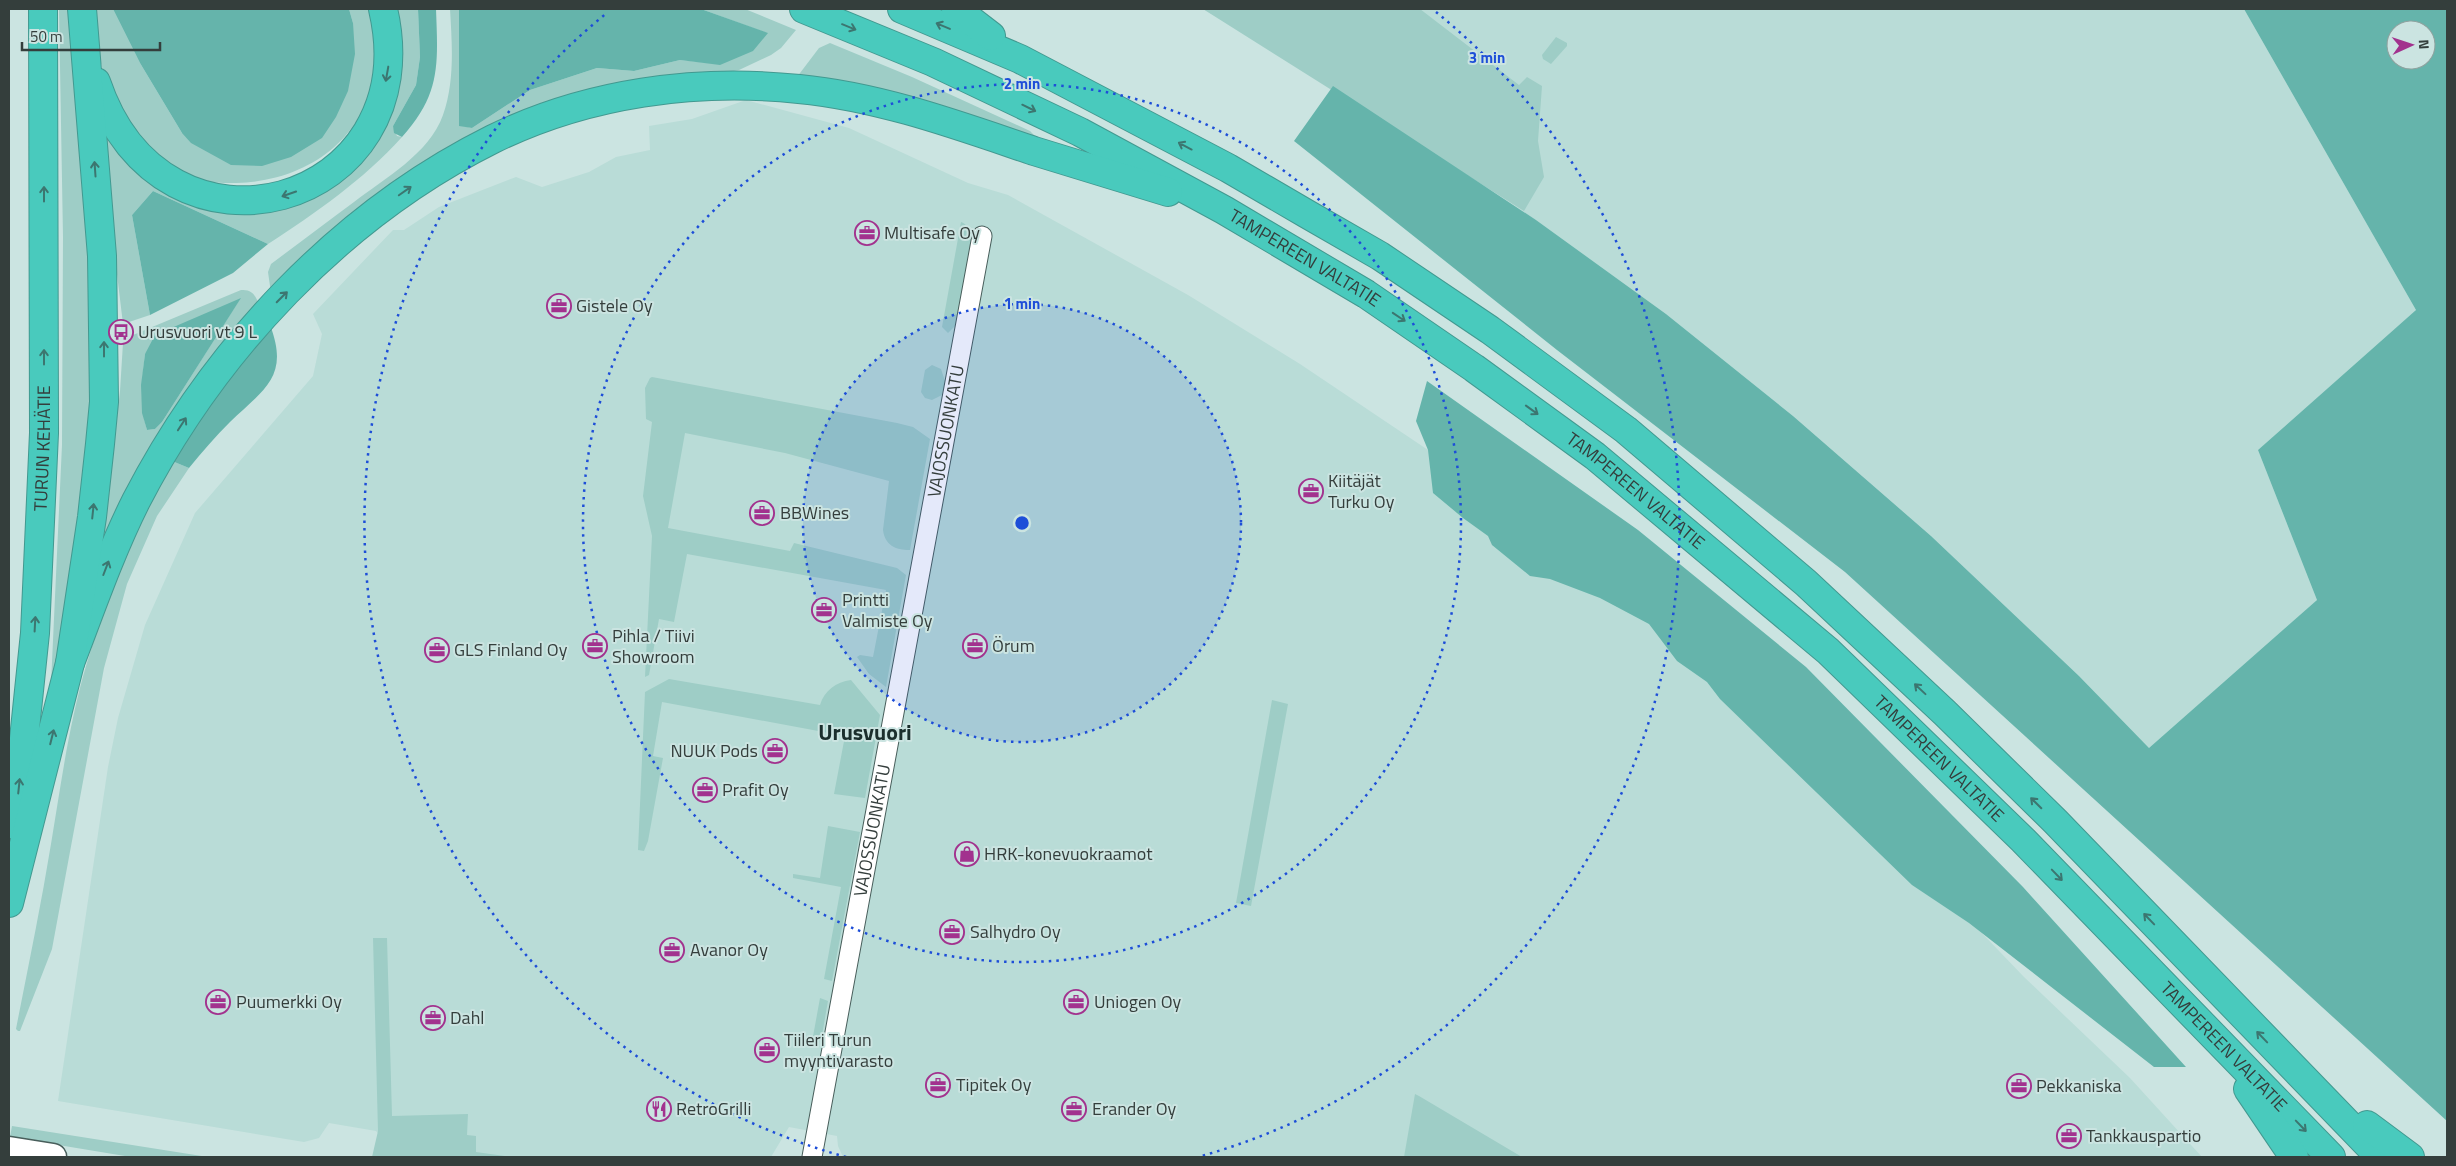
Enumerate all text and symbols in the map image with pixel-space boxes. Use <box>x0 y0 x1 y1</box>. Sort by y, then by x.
scale bar <box>22 20 160 52</box>
north arrow <box>2386 20 2436 70</box>
one-way arrow <box>936 21 951 30</box>
one-way arrow <box>841 23 856 32</box>
text: 50 m <box>30 25 63 48</box>
text: N <box>2414 39 2435 50</box>
text: 3 min <box>1469 46 1505 69</box>
one-way arrow <box>381 66 391 82</box>
text: 2 min <box>1004 72 1040 95</box>
one-way arrow <box>1021 103 1036 113</box>
one-way arrow <box>1178 141 1193 150</box>
one-way arrow <box>90 161 100 177</box>
one-way arrow <box>39 186 49 202</box>
one-way arrow <box>398 186 412 196</box>
one-way arrow <box>282 190 297 199</box>
street label: TAMPEREEN VALTATIE <box>1224 202 1386 313</box>
place label: Multisafe Oy <box>884 219 980 246</box>
office icon: Multisafe Oy <box>854 220 880 246</box>
one-way arrow <box>276 291 288 303</box>
place label: Gistele Oy <box>576 292 653 319</box>
text: 1 min <box>1004 292 1040 315</box>
office icon: Gistele Oy <box>546 293 572 319</box>
one-way arrow <box>1392 312 1406 322</box>
place label: Urusvuori vt 9 L <box>138 318 257 345</box>
bus stop icon: Urusvuori vt 9 L <box>108 319 134 345</box>
one-way arrow <box>99 341 109 357</box>
one-way arrow <box>39 349 49 365</box>
street label: VAJOSSUONKATU <box>920 363 971 500</box>
street label: TURUN KEHÄTIE <box>26 385 57 512</box>
one-way arrow <box>1525 405 1539 415</box>
one-way arrow <box>177 418 187 432</box>
street label: TAMPEREEN VALTATIE <box>1561 425 1711 556</box>
place label: Kiitäjät Turku Oy <box>1328 467 1395 515</box>
office icon: Kiitäjät Turku Oy <box>1298 478 1324 504</box>
place label: BBWines <box>780 499 849 526</box>
office icon: BBWines <box>749 500 775 526</box>
one-way arrow <box>88 503 98 519</box>
centre of rings <box>1013 514 1031 532</box>
one-way arrow <box>102 561 111 576</box>
place label: Printti Valmiste Oy <box>842 586 933 634</box>
office icon: Printti Valmiste Oy <box>811 597 837 623</box>
one-way arrow <box>30 616 40 632</box>
place label: Pihla / Tiivi Showroom <box>612 622 695 670</box>
place label: Örum <box>992 632 1035 659</box>
office icon: Pihla / Tiivi Showroom <box>582 633 608 659</box>
office icon: Örum <box>962 633 988 659</box>
place label: GLS Finland Oy <box>454 636 568 663</box>
office icon: GLS Finland Oy <box>424 637 450 663</box>
one-way arrow <box>1913 683 1926 695</box>
street label: TAMPEREEN VALTATIE <box>1868 689 2011 828</box>
district label: Urusvuori <box>818 715 912 749</box>
one-way arrow <box>47 730 57 746</box>
place label: NUUK Pods <box>670 737 758 764</box>
office icon: NUUK Pods <box>762 738 788 764</box>
street label: VAJOSSUONKATU <box>846 762 897 899</box>
place label: Prafit Oy <box>722 776 789 803</box>
office icon: Prafit Oy <box>692 777 718 803</box>
one-way arrow <box>14 778 24 794</box>
one-way arrow <box>2030 797 2042 809</box>
place label: HRK-konevuokraamot <box>984 840 1153 867</box>
shop icon: HRK-konevuokraamot <box>954 841 980 867</box>
one-way arrow <box>2051 868 2063 881</box>
one-way arrow <box>2143 913 2155 926</box>
place label: Salhydro Oy <box>970 918 1061 945</box>
office icon: Salhydro Oy <box>939 919 965 945</box>
place label: Avanor Oy <box>690 936 768 963</box>
office icon: Avanor Oy <box>659 937 685 963</box>
street label: TAMPEREEN VALTATIE <box>2154 975 2294 1117</box>
place label: Puumerkki Oy <box>236 988 342 1015</box>
place label: Uniogen Oy <box>1094 988 1182 1015</box>
office icon: Puumerkki Oy <box>205 989 231 1015</box>
office icon: Uniogen Oy <box>1063 989 1089 1015</box>
place label: Dahl <box>450 1004 484 1031</box>
office icon: Dahl <box>420 1005 446 1031</box>
place label: Tiileri Turun myyntivarasto <box>784 1026 893 1074</box>
one-way arrow <box>2256 1030 2268 1043</box>
office icon: Tiileri Turun myyntivarasto <box>754 1037 780 1063</box>
place label: Tipitek Oy <box>956 1071 1032 1098</box>
office icon: Tipitek Oy <box>925 1072 951 1098</box>
place label: Pekkaniska <box>2036 1072 2121 1099</box>
office icon: Pekkaniska <box>2006 1073 2032 1099</box>
place label: RetroGrilli <box>676 1095 751 1122</box>
place label: Erander Oy <box>1092 1095 1177 1122</box>
restaurant icon: RetroGrilli <box>646 1096 672 1122</box>
office icon: Erander Oy <box>1061 1096 1087 1122</box>
one-way arrow <box>2295 1120 2307 1132</box>
place label: Tankkauspartio <box>2086 1122 2201 1149</box>
office icon: Tankkauspartio <box>2056 1123 2082 1149</box>

